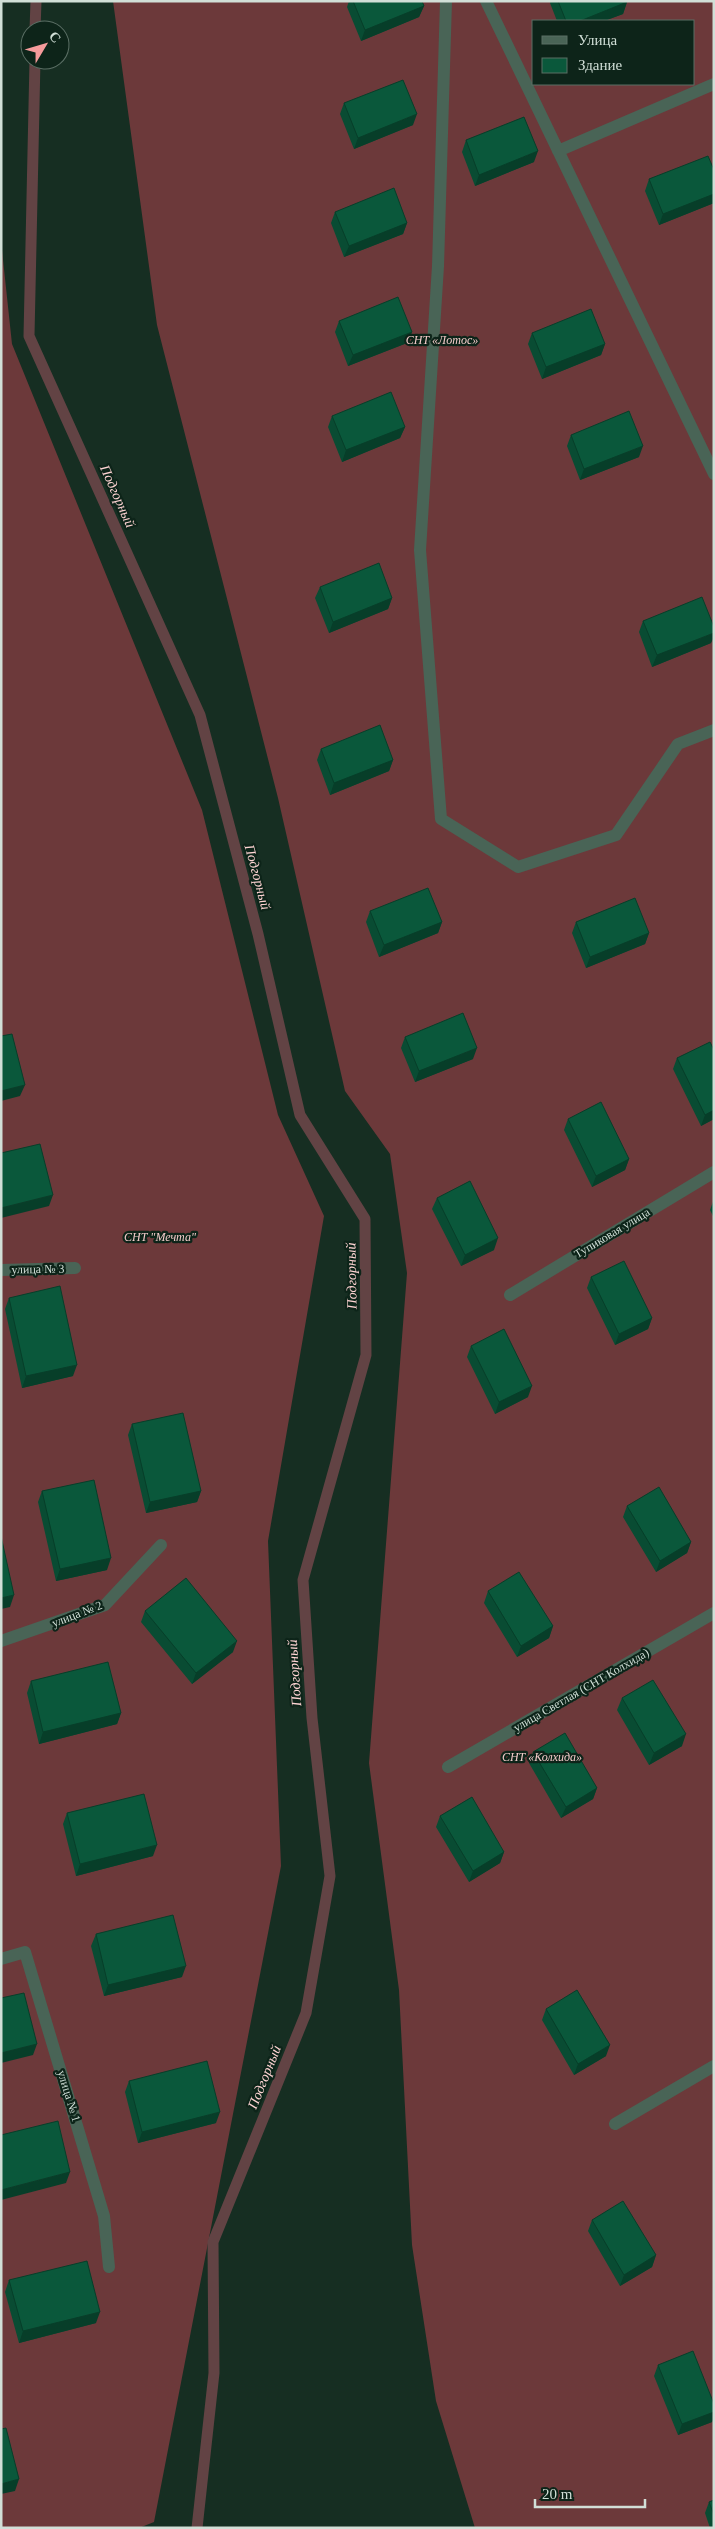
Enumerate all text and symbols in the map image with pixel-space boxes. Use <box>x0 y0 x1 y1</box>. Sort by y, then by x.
north arrow <box>20 20 70 70</box>
legend <box>532 20 695 85</box>
text: С <box>46 29 64 46</box>
text: Улица <box>578 32 617 48</box>
text: Здание <box>578 57 622 73</box>
park label: СНТ «Лотос» <box>406 333 478 347</box>
water label: Подгорный <box>97 462 138 530</box>
water label: Подгорный <box>241 842 273 911</box>
street label: Тупиковая улица <box>572 1205 653 1261</box>
park label: СНТ "Мечта" <box>124 1230 197 1244</box>
water label: Подгорный <box>343 1242 360 1311</box>
street label: улица № 3 <box>11 1262 65 1276</box>
street label: улица № 2 <box>50 1598 104 1630</box>
water label: Подгорный <box>285 1639 304 1708</box>
street label: улица Светлая (СНТ Колхида) <box>511 1645 651 1735</box>
park label: СНТ «Колхида» <box>502 1750 582 1764</box>
water label: Подгорный <box>245 2043 284 2112</box>
street label: улица № 1 <box>55 2069 83 2123</box>
scale bar <box>535 2476 645 2508</box>
text: 20 m <box>542 2486 573 2502</box>

